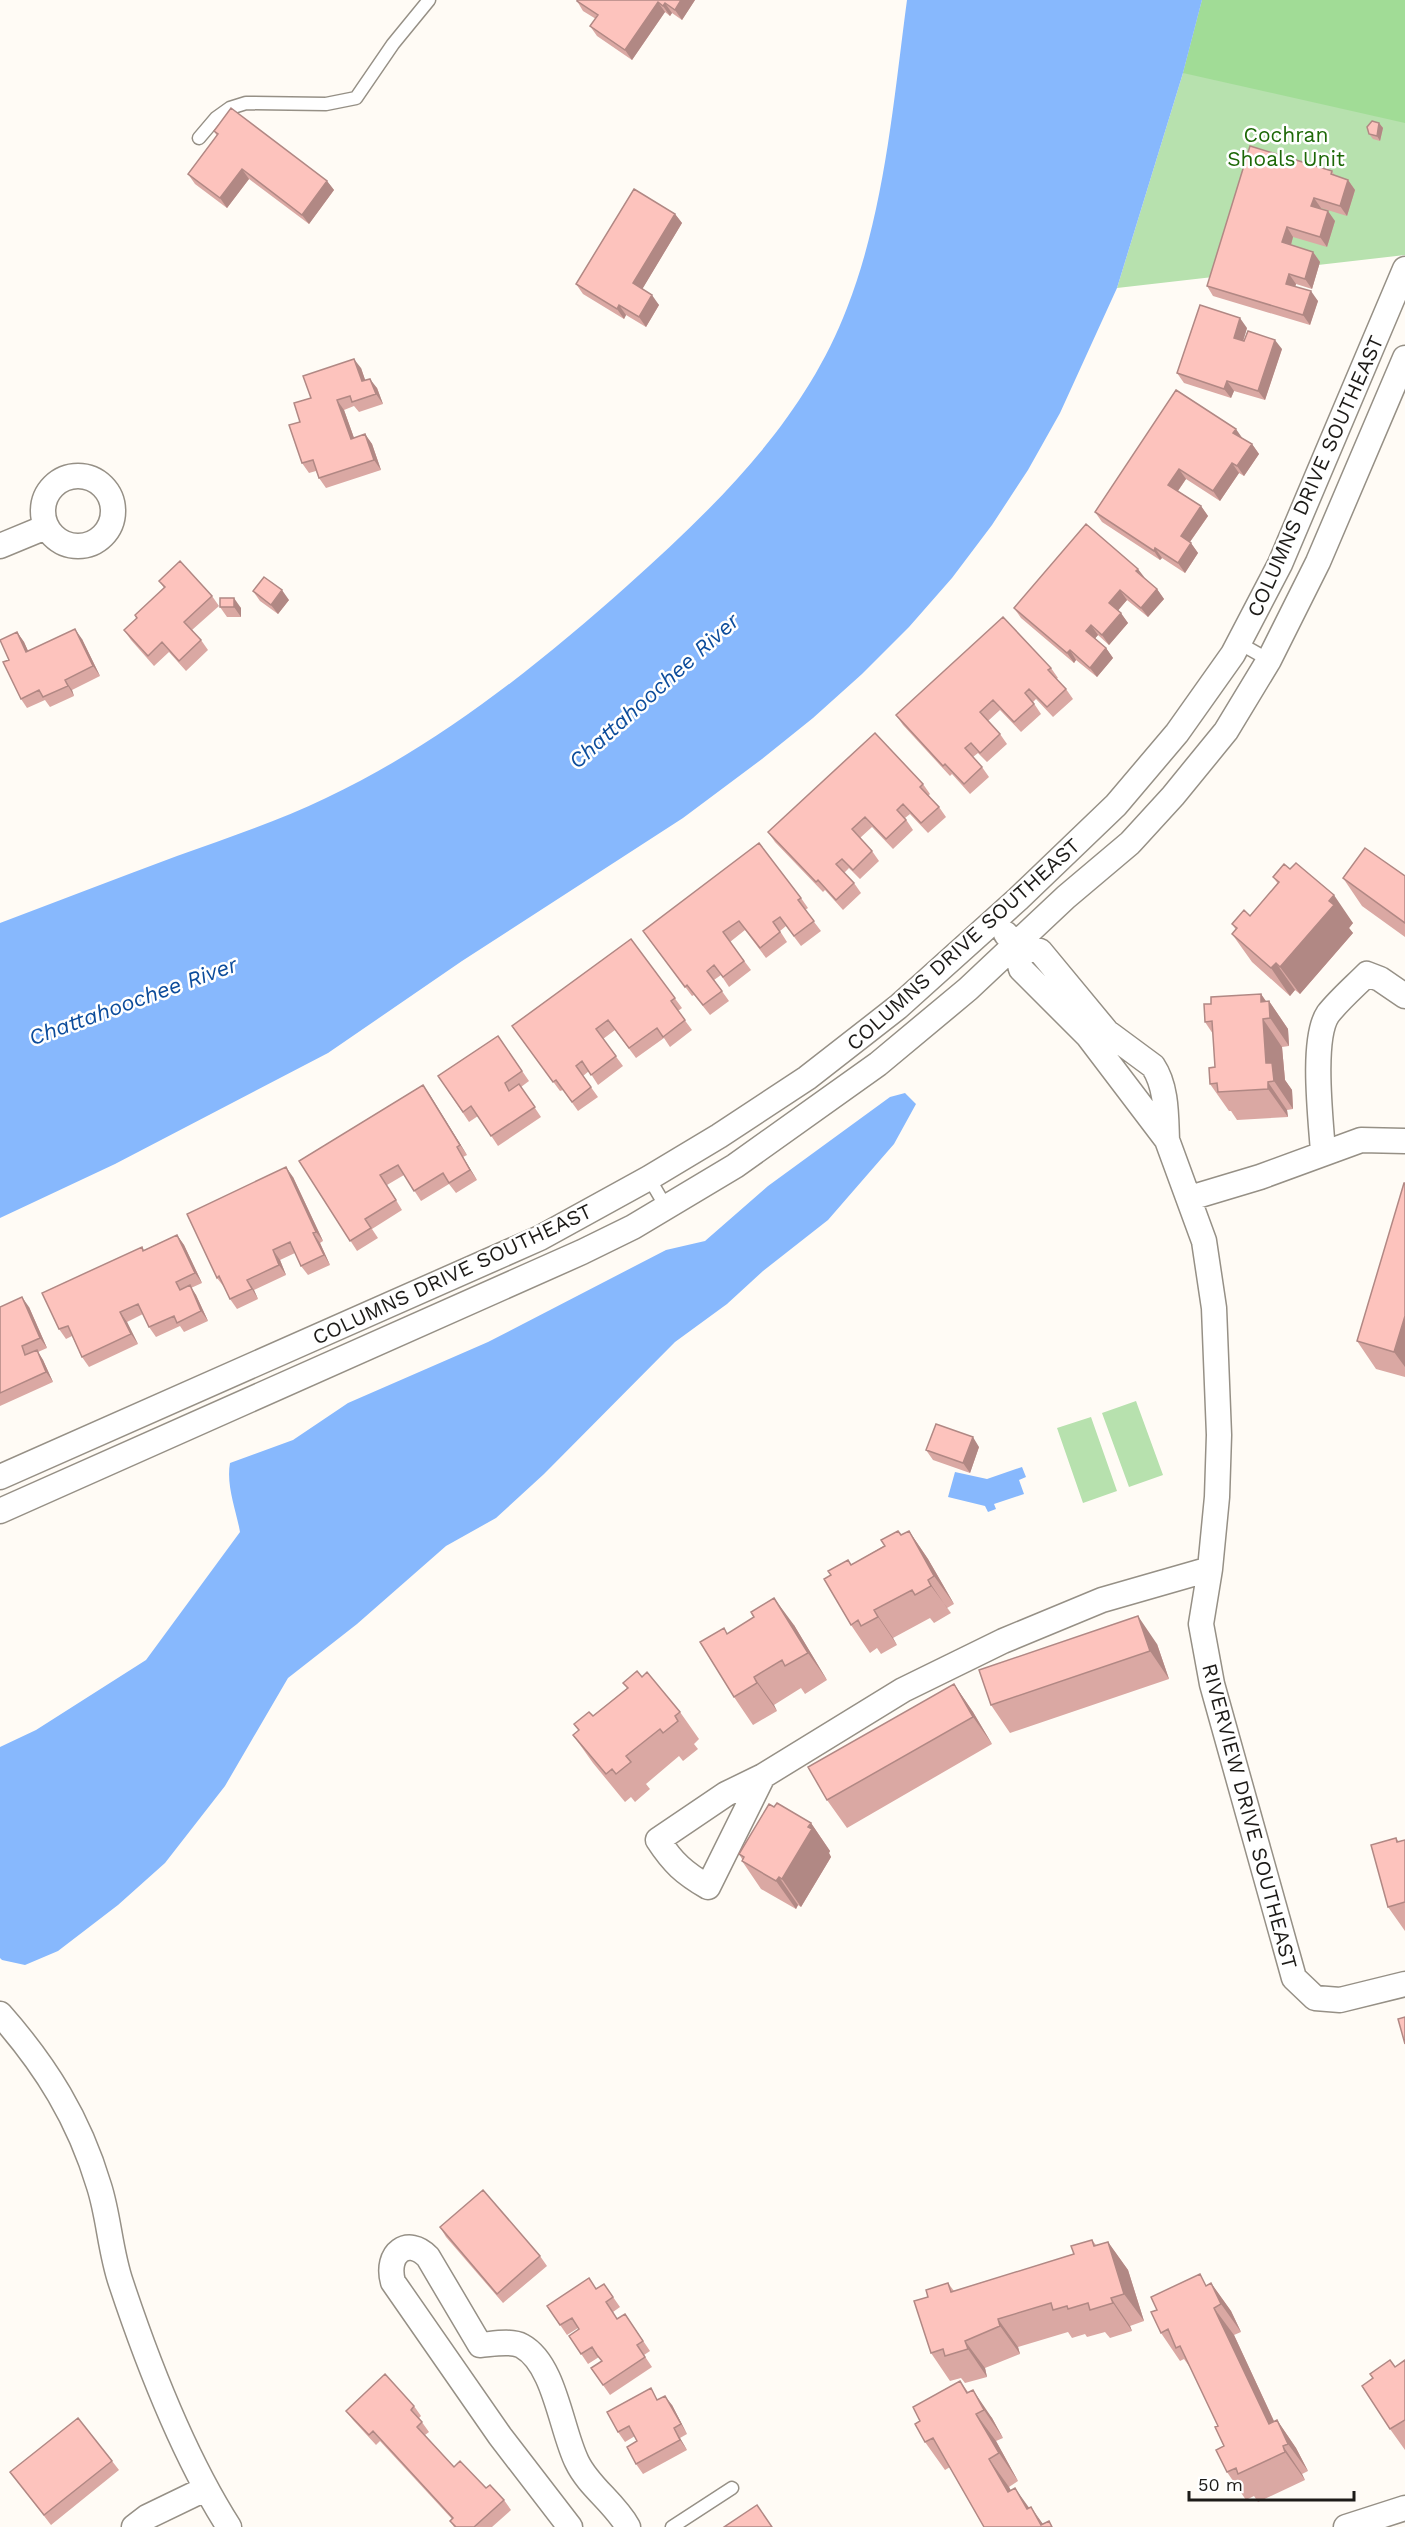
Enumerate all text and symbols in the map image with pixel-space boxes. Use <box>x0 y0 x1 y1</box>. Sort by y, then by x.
park label: Cochran Shoals Unit <box>1227 122 1345 171</box>
street label: COLUMNS DRIVE SOUTHEAST <box>1241 331 1389 621</box>
water label: Chattahoochee River <box>564 607 745 774</box>
street label: COLUMNS DRIVE SOUTHEAST <box>841 832 1085 1055</box>
water label: Chattahoochee River <box>25 951 242 1050</box>
street label: COLUMNS DRIVE SOUTHEAST <box>308 1198 596 1350</box>
street label: RIVERVIEW DRIVE SOUTHEAST <box>1197 1661 1303 1972</box>
scale bar <box>1189 2464 1354 2502</box>
text: 50 m <box>1198 2474 1243 2495</box>

